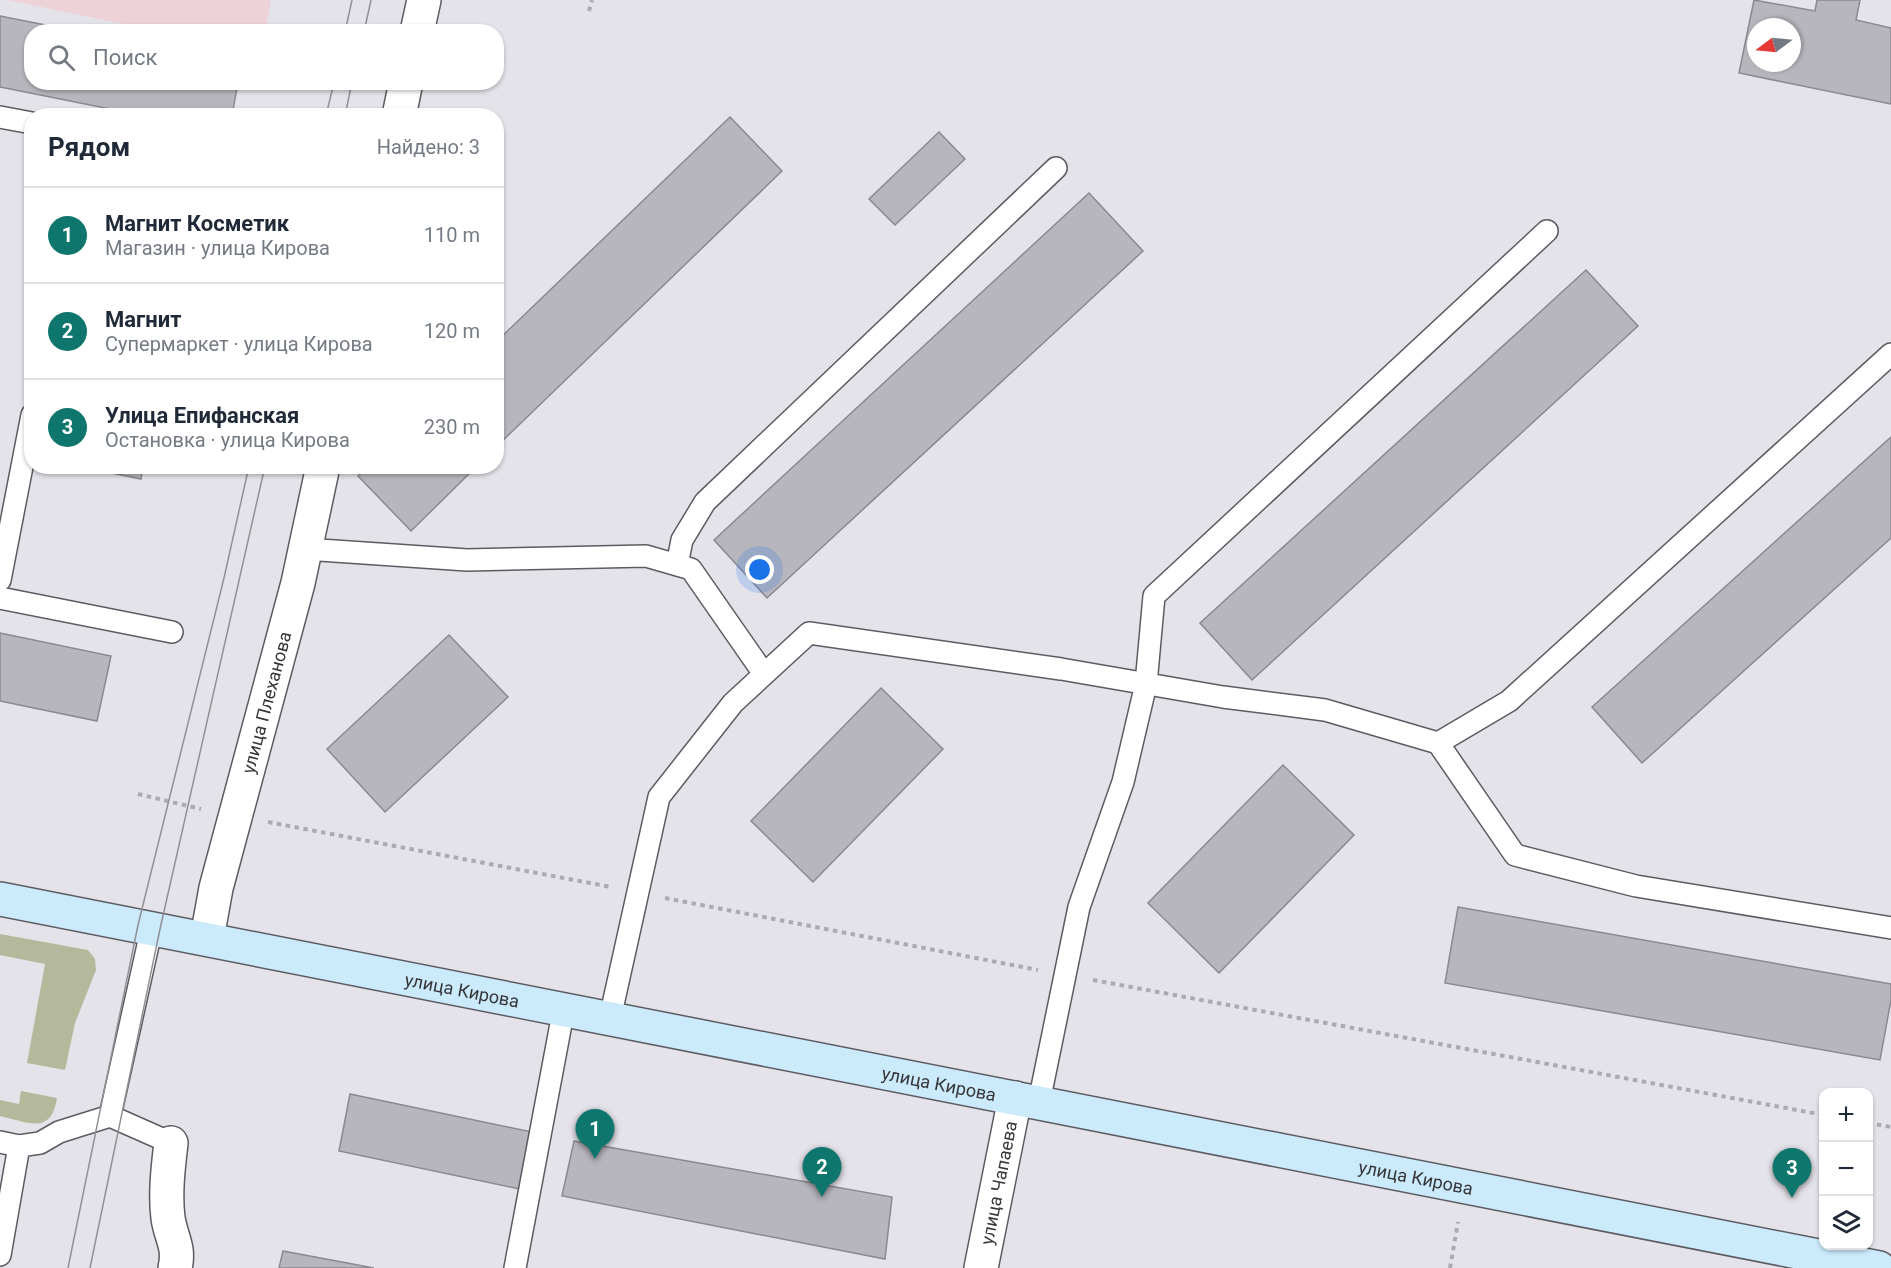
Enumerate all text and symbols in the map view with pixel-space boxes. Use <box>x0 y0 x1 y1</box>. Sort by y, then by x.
north arrow <box>1747 18 1801 72</box>
search box <box>24 24 504 90</box>
icon: search <box>45 41 78 74</box>
text: Поиск <box>93 45 157 70</box>
text: Рядом <box>48 132 130 162</box>
text: Найдено: 3 <box>377 135 480 159</box>
text: Магнит Косметик <box>105 211 289 236</box>
text: 1 <box>62 223 73 247</box>
text: 110 m <box>424 223 480 247</box>
text: Магазин · улица Кирова <box>105 236 330 260</box>
text: Магнит <box>105 307 181 332</box>
text: 2 <box>62 319 73 343</box>
text: 120 m <box>424 319 480 343</box>
text: Супермаркет · улица Кирова <box>105 332 373 356</box>
text: Улица Епифанская <box>105 403 299 428</box>
text: 3 <box>62 415 73 439</box>
text: 230 m <box>424 415 480 439</box>
text: Остановка · улица Кирова <box>105 428 350 452</box>
your location <box>745 555 774 584</box>
street label: улица Плеханова <box>237 629 295 776</box>
street label: улица Кирова <box>403 968 521 1011</box>
street label: улица Кирова <box>880 1062 998 1105</box>
map controls <box>1819 1088 1873 1250</box>
button: + <box>1819 1088 1873 1142</box>
pin: 1 <box>576 1110 614 1159</box>
street label: улица Чапаева <box>975 1119 1021 1246</box>
button: − <box>1819 1142 1873 1196</box>
pin: 2 <box>802 1148 842 1197</box>
pin: 3 <box>1772 1148 1812 1198</box>
street label: улица Кирова <box>1357 1156 1475 1199</box>
button: layers <box>1819 1196 1873 1250</box>

